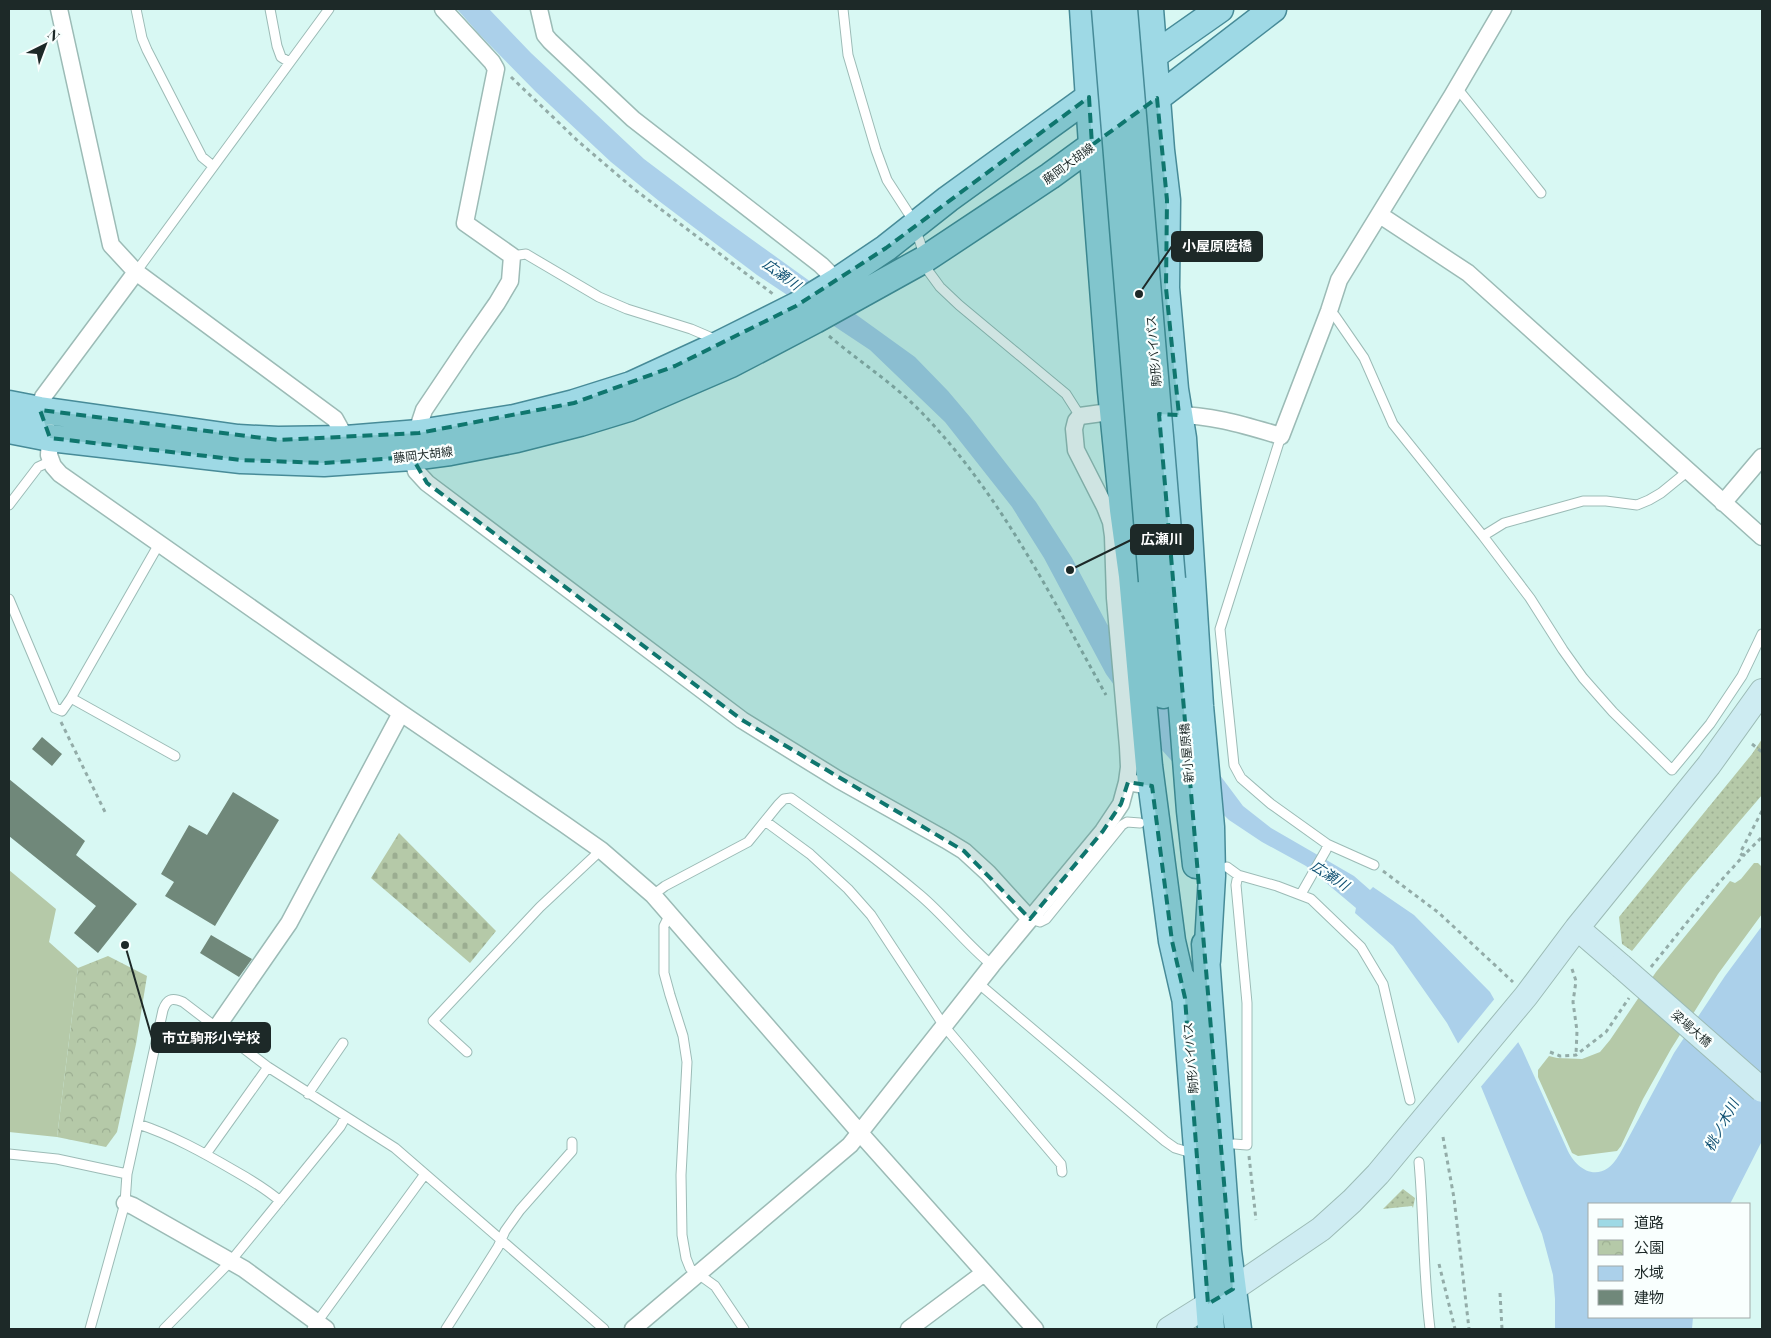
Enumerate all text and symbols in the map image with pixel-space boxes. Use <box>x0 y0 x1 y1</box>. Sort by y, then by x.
north arrow <box>20 20 70 70</box>
text: N <box>44 25 64 45</box>
street label: 藤岡大胡線 <box>1039 139 1097 187</box>
callout: 小屋原陸橋 <box>1172 232 1262 261</box>
text: 小屋原陸橋 <box>1182 236 1252 255</box>
water label: 広瀬川 <box>759 254 806 295</box>
street label: 駒形バイパス <box>1142 315 1164 387</box>
street label: 藤岡大胡線 <box>392 442 454 466</box>
callout: 広瀬川 <box>1131 525 1193 554</box>
text: 広瀬川 <box>1141 529 1183 548</box>
street label: 新小屋原橋 <box>1175 722 1197 784</box>
water label: 広瀬川 <box>1307 856 1354 895</box>
street label: 梁場大橋 <box>1669 1006 1715 1050</box>
street label: 駒形バイパス <box>1179 1022 1201 1094</box>
callout: 市立駒形小学校 <box>152 1023 270 1052</box>
text: 市立駒形小学校 <box>162 1028 260 1047</box>
water label: 桃ノ木川 <box>1699 1094 1743 1154</box>
legend <box>1588 1203 1751 1318</box>
text: 道路 <box>1634 1212 1664 1232</box>
text: 公園 <box>1634 1237 1664 1257</box>
text: 水域 <box>1634 1262 1664 1282</box>
text: 建物 <box>1634 1287 1664 1307</box>

